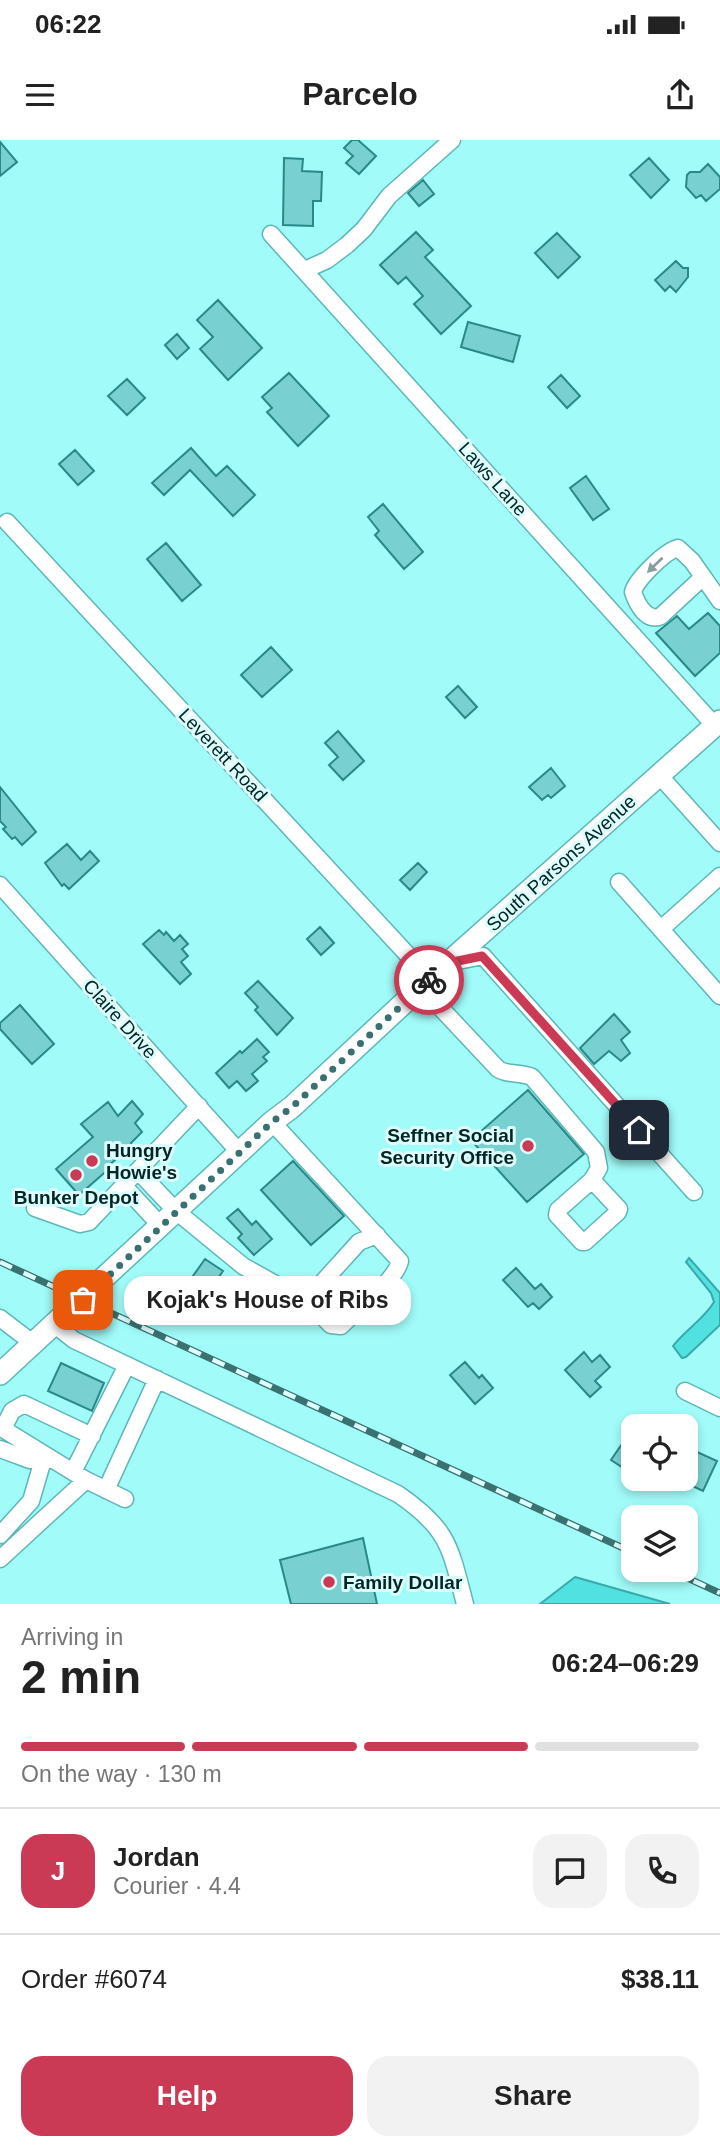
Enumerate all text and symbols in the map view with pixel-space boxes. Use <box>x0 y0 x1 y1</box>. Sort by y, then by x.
text: 06:22 <box>35 9 102 39</box>
icon: menu <box>21 76 59 114</box>
text: Parcelo <box>302 76 418 112</box>
icon: share <box>661 76 699 114</box>
street label: Laws Lane <box>454 438 532 520</box>
one-way arrow <box>646 557 663 574</box>
street label: Leverett Road <box>175 704 271 806</box>
street label: South Parsons Avenue <box>482 791 640 935</box>
courier <box>394 945 464 1015</box>
icon: bike <box>410 961 448 999</box>
street label: Claire Drive <box>79 975 161 1063</box>
pin <box>609 1100 669 1160</box>
icon: home <box>620 1111 658 1149</box>
place label: Seffner Social Security Office <box>380 1125 514 1168</box>
marker: Seffner Social Security Office <box>520 1138 536 1154</box>
place label: Hungry Howie's <box>106 1140 177 1183</box>
marker: Hungry Howie's <box>84 1153 100 1169</box>
marker: Bunker Depot <box>68 1167 84 1183</box>
place label: Bunker Depot <box>14 1187 139 1208</box>
pin <box>53 1270 113 1330</box>
callout: Kojak's House of Ribs <box>125 1276 412 1324</box>
icon: bag <box>64 1281 102 1319</box>
text: Kojak's House of Ribs <box>147 1287 388 1313</box>
map controls <box>621 1414 698 1582</box>
button: locate <box>621 1414 698 1491</box>
button: layers <box>621 1505 698 1582</box>
place label: Family Dollar <box>343 1572 463 1593</box>
marker: Family Dollar <box>321 1574 337 1590</box>
text: Arriving in <box>21 1624 123 1650</box>
text: 06:24–06:29 <box>552 1648 699 1678</box>
text: 2 min <box>21 1651 141 1703</box>
text: On the way · 130 m <box>21 1761 222 1787</box>
button: chat <box>533 1834 607 1908</box>
button: phone <box>625 1834 699 1908</box>
text: Jordan <box>113 1842 200 1872</box>
text: J <box>51 1856 65 1886</box>
text: Courier · 4.4 <box>113 1873 241 1899</box>
text: Order #6074 <box>21 1964 167 1994</box>
text: $38.11 <box>621 1964 699 1994</box>
button: Help <box>21 2056 353 2136</box>
button: Share <box>367 2056 699 2136</box>

